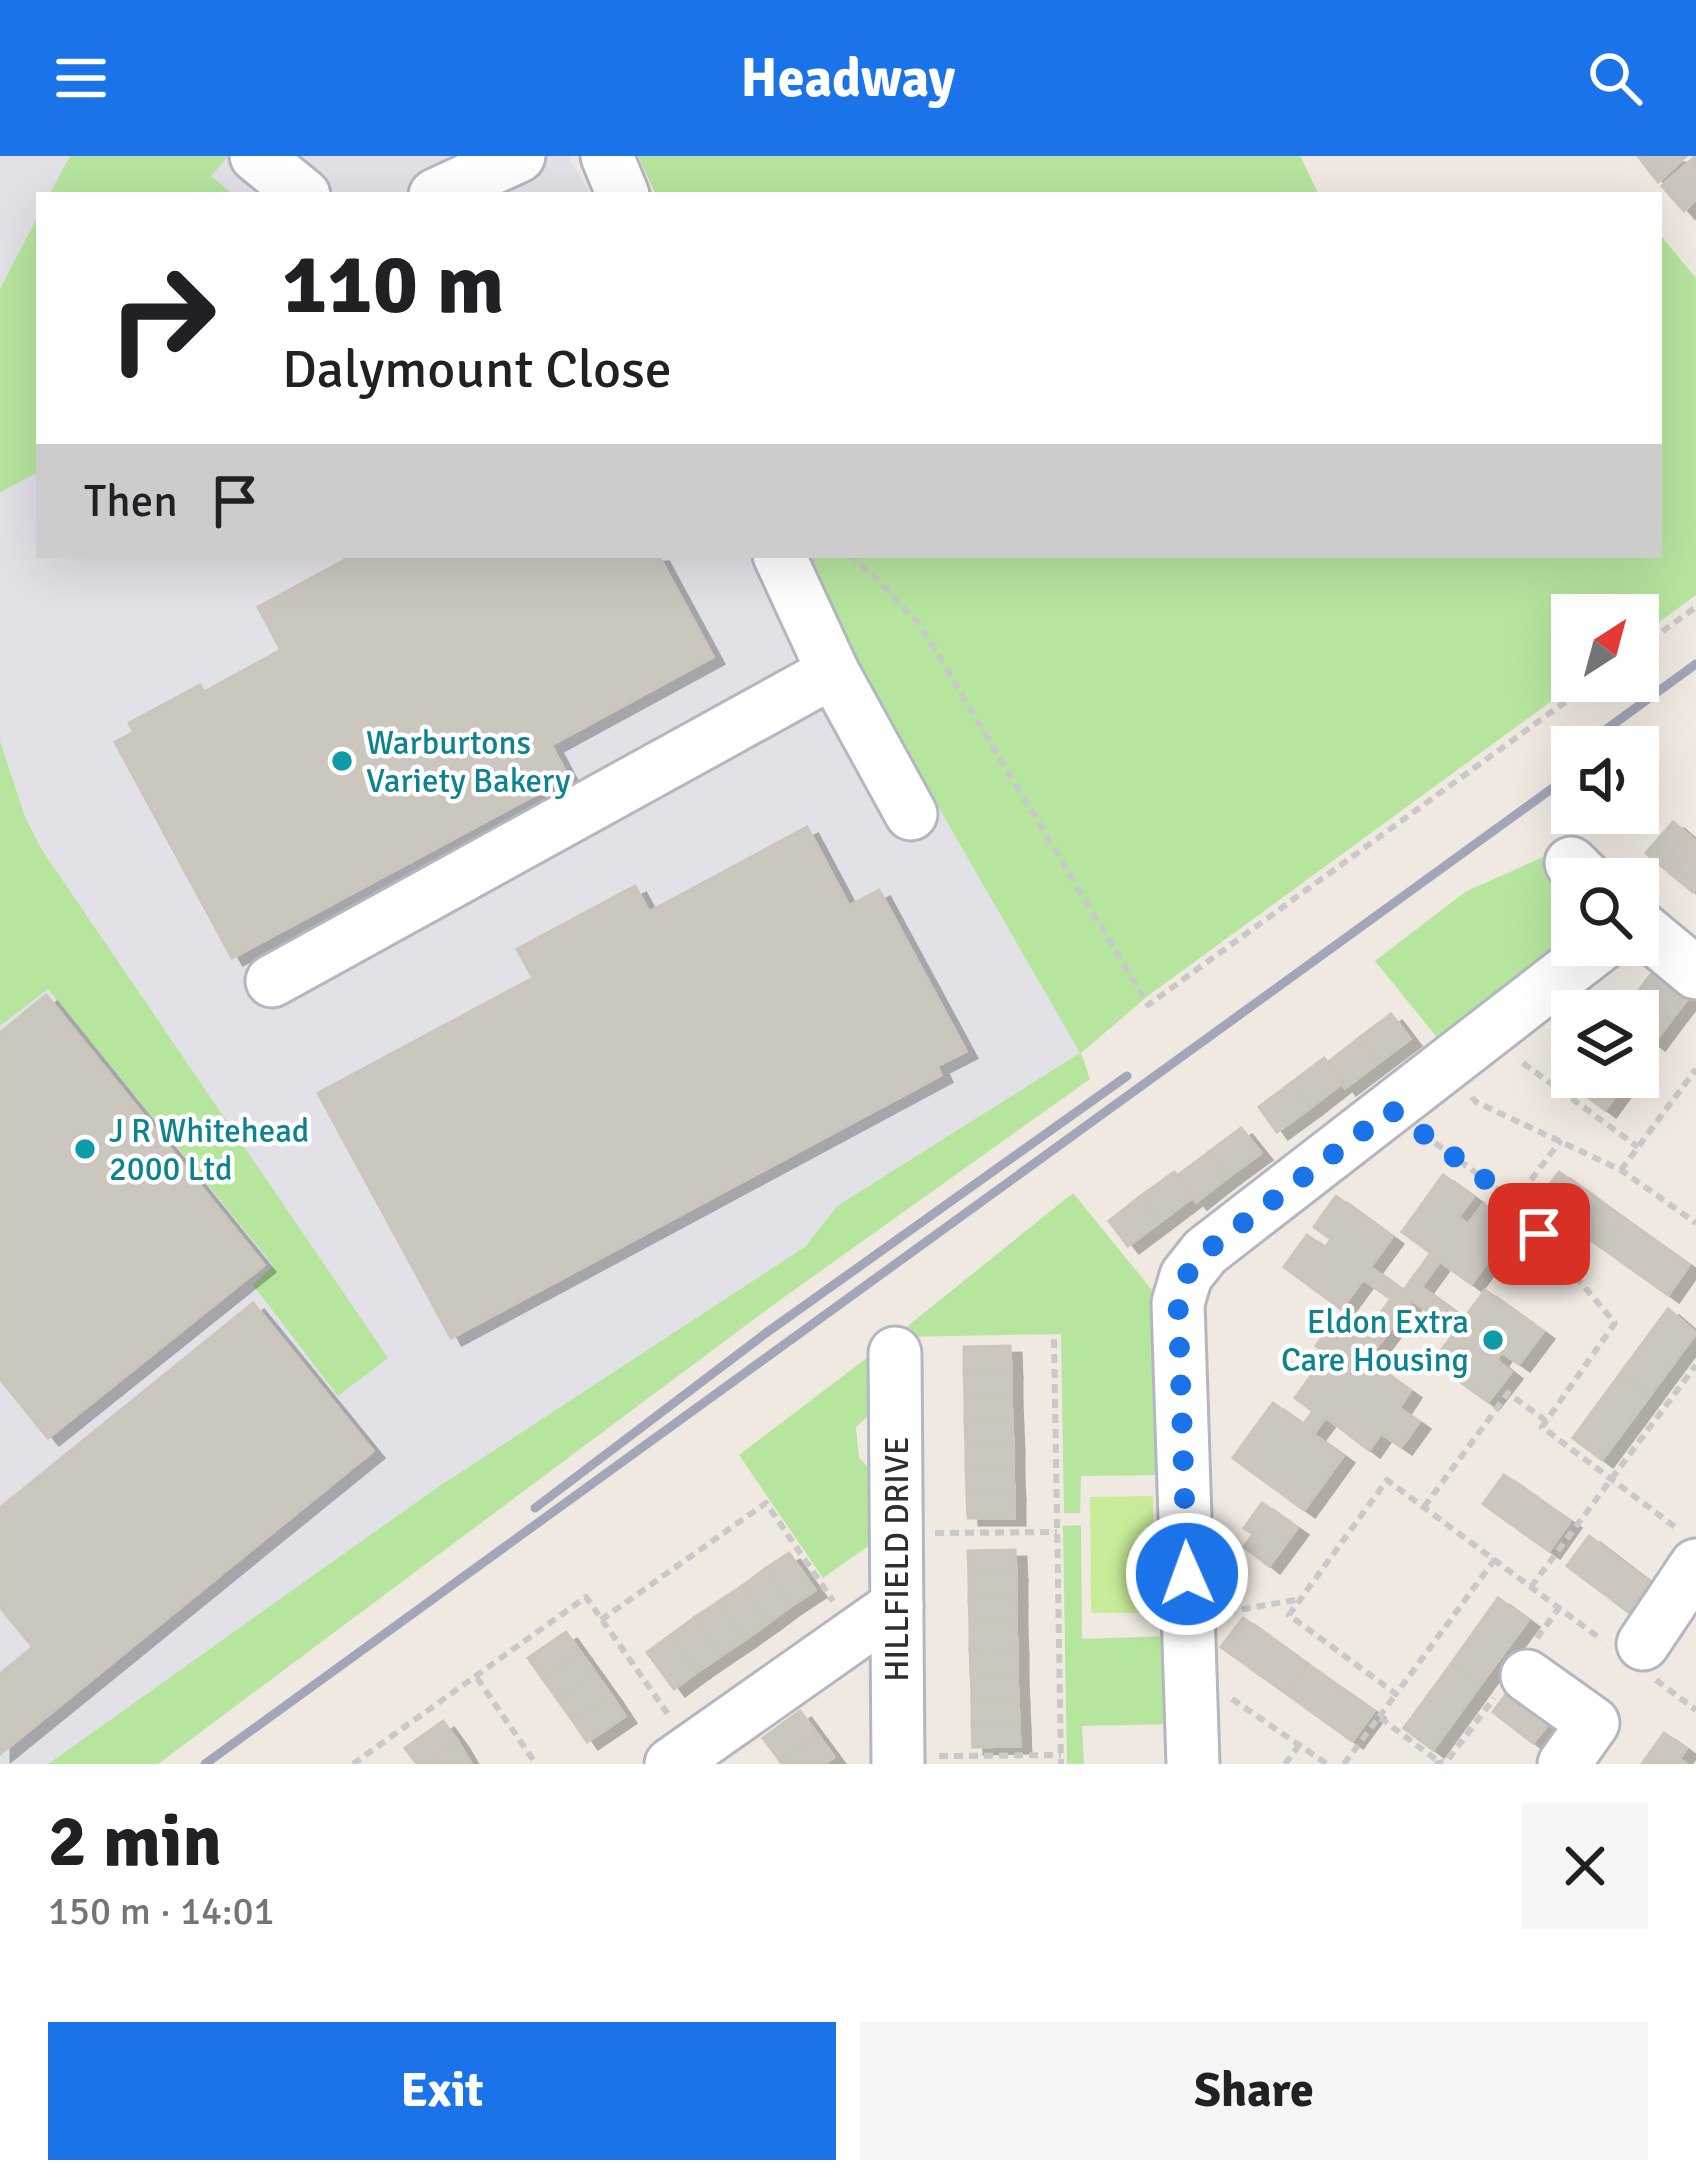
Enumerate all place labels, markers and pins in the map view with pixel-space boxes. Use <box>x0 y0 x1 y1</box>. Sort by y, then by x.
place label: Warburtons Variety Bakery <box>366 723 571 802</box>
marker: Warburtons Variety Bakery <box>329 748 355 774</box>
place label: J R Whitehead 2000 Ltd <box>109 1111 309 1190</box>
marker: J R Whitehead 2000 Ltd <box>72 1136 98 1162</box>
pin <box>1488 1183 1590 1285</box>
place label: Eldon Extra Care Housing <box>1281 1302 1469 1381</box>
marker: Eldon Extra Care Housing <box>1480 1327 1506 1353</box>

